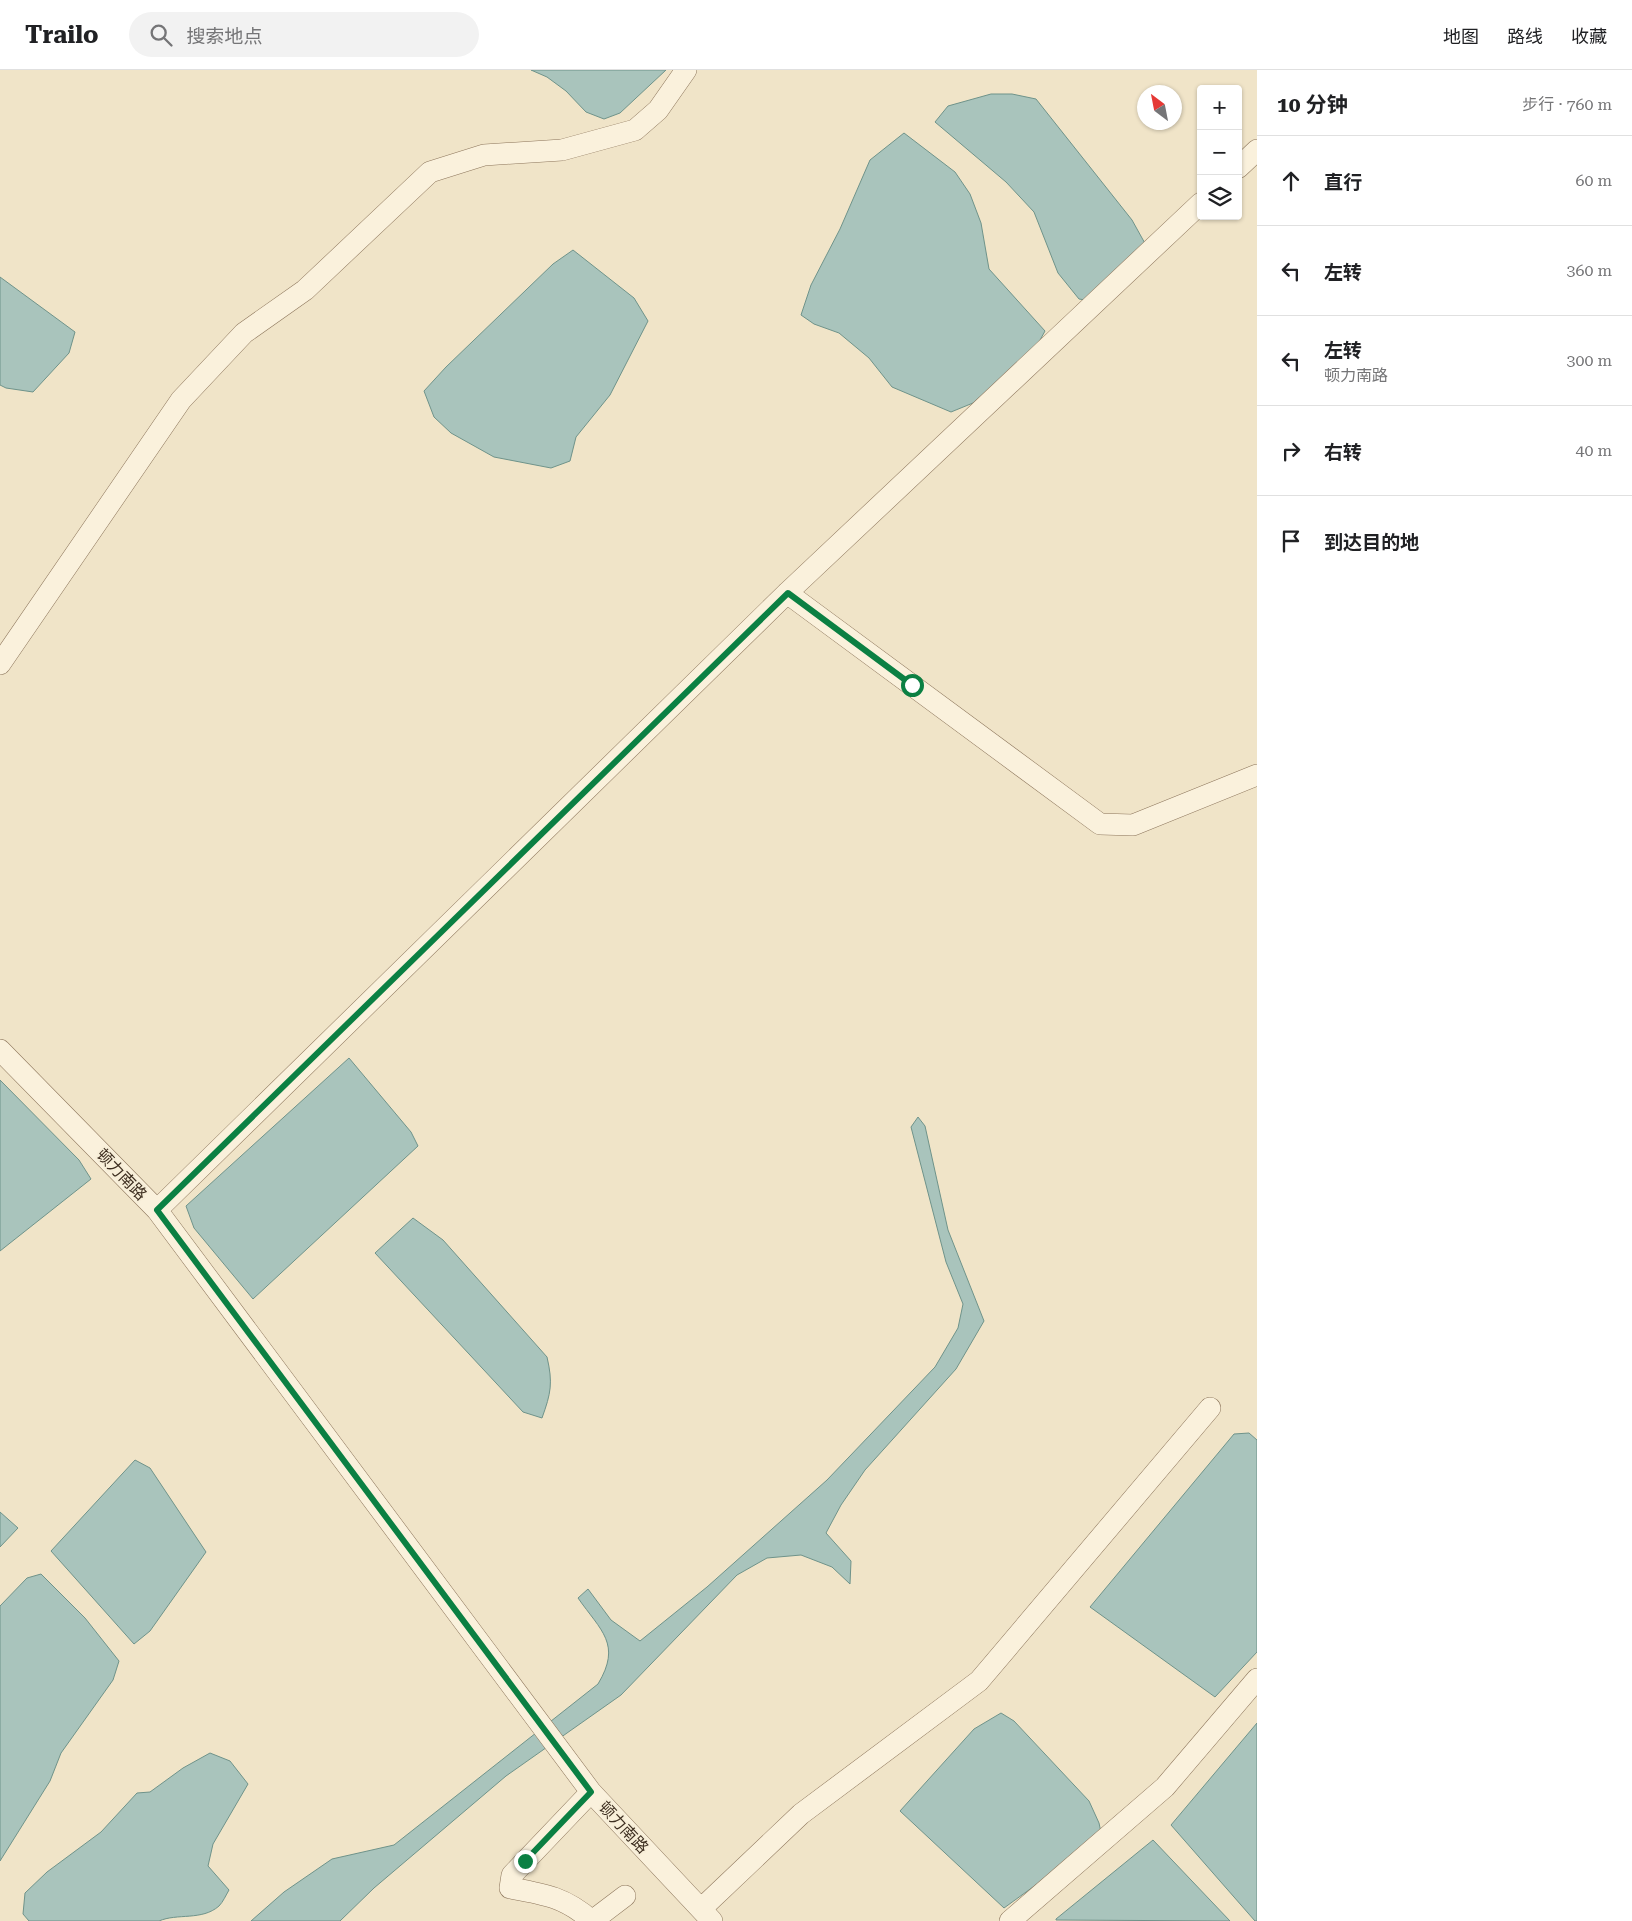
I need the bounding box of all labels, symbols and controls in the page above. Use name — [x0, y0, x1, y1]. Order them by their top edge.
search box — [129, 12, 479, 57]
text: Trailo — [25, 21, 99, 49]
icon: search — [147, 21, 175, 49]
text: 搜索地点 — [187, 25, 263, 48]
text: 地图 — [1443, 26, 1479, 47]
text: 路线 — [1507, 26, 1543, 47]
text: 收藏 — [1571, 26, 1607, 47]
north arrow — [1137, 85, 1182, 130]
map controls — [1197, 85, 1242, 220]
button: + — [1197, 85, 1242, 130]
text: 10 分钟 — [1277, 93, 1348, 117]
text: 步行 · 760 m — [1522, 95, 1612, 114]
button: − — [1197, 130, 1242, 175]
icon: ahead — [1277, 167, 1305, 195]
text: 直行 — [1324, 171, 1362, 194]
text: 60 m — [1575, 171, 1612, 190]
button: layers — [1197, 175, 1242, 220]
icon: left — [1277, 257, 1305, 285]
text: 左转 — [1324, 261, 1362, 284]
text: 360 m — [1566, 261, 1612, 280]
text: 左转 — [1324, 339, 1362, 362]
icon: left — [1277, 347, 1305, 375]
text: 300 m — [1566, 351, 1612, 370]
text: 顿力南路 — [1324, 366, 1388, 385]
icon: right — [1277, 437, 1305, 465]
text: 右转 — [1324, 441, 1362, 464]
text: 40 m — [1575, 441, 1612, 460]
icon: arrive — [1277, 527, 1305, 555]
text: 到达目的地 — [1324, 531, 1419, 554]
route start — [901, 674, 924, 697]
street label: 顿力南路 — [93, 1145, 151, 1204]
street label: 顿力南路 — [595, 1797, 652, 1857]
route end — [514, 1850, 537, 1873]

